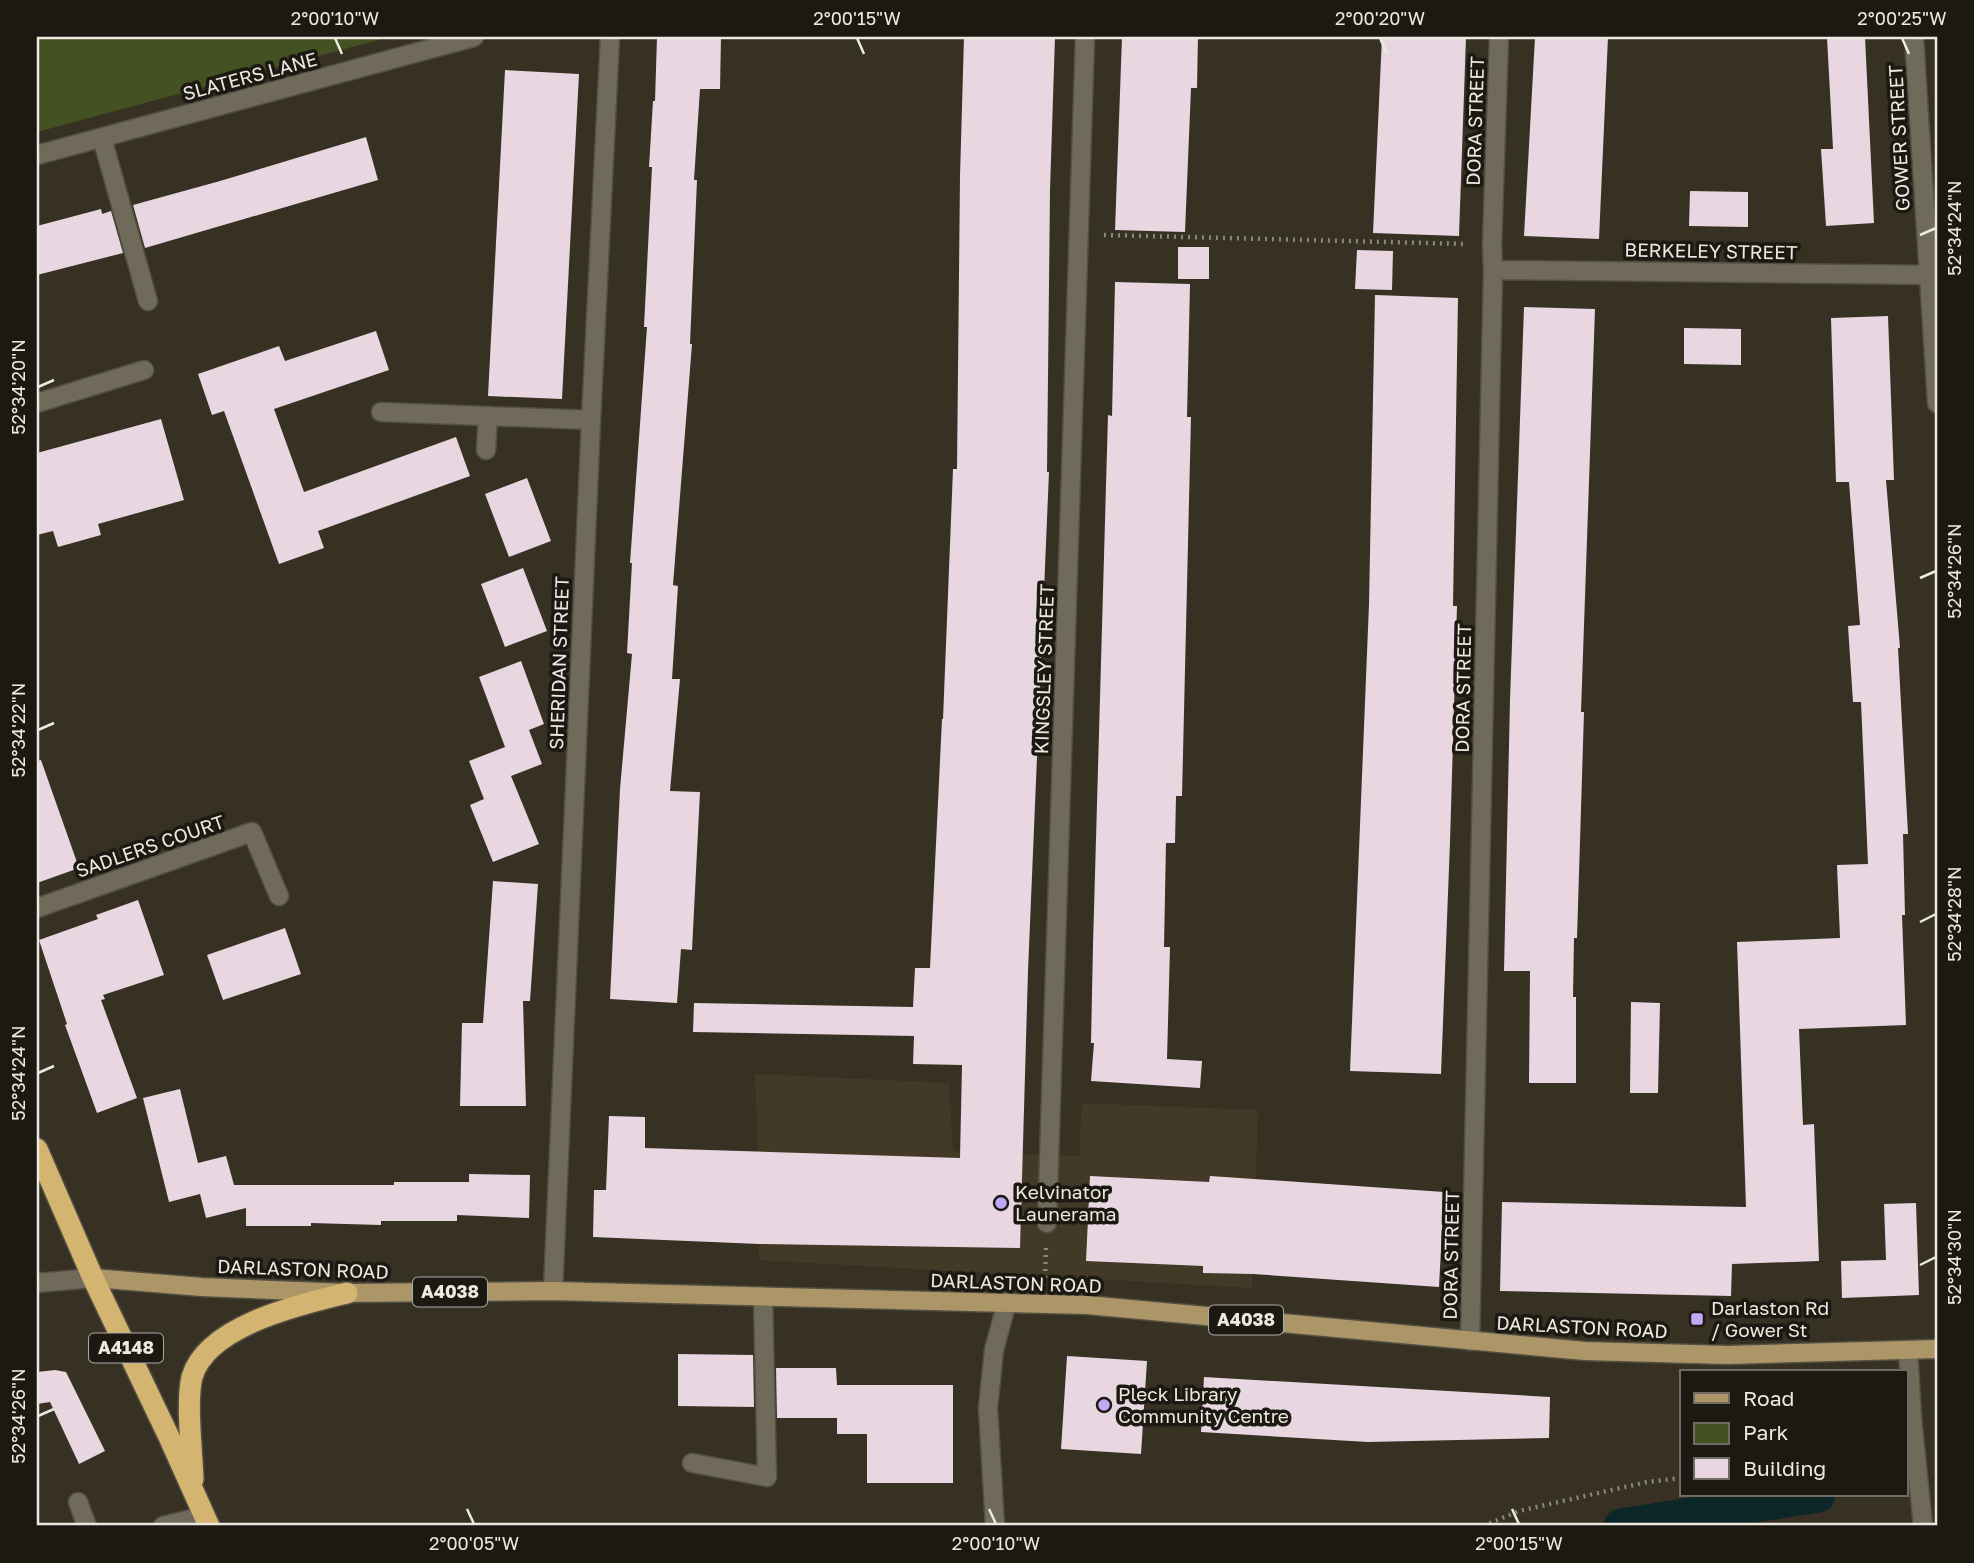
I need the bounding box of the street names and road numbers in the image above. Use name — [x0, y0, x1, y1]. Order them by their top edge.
street label: SLATERS LANE — [180, 47, 320, 105]
street label: DORA STREET — [1461, 56, 1488, 186]
street label: GOWER STREET — [1883, 64, 1914, 212]
street label: BERKELEY STREET — [1624, 237, 1798, 264]
street label: SHERIDAN STREET — [544, 576, 573, 750]
street label: KINGSLEY STREET — [1029, 583, 1058, 755]
street label: DORA STREET — [1450, 623, 1475, 753]
street label: SADLERS COURT — [73, 809, 227, 882]
street label: DORA STREET — [1438, 1190, 1463, 1320]
street label: DARLASTON ROAD — [217, 1254, 389, 1283]
street label: DARLASTON ROAD — [930, 1268, 1102, 1297]
road number: A4038 — [413, 1278, 487, 1307]
road number: A4038 — [1209, 1306, 1283, 1335]
street label: DARLASTON ROAD — [1496, 1311, 1668, 1342]
road number: A4148 — [89, 1334, 163, 1363]

